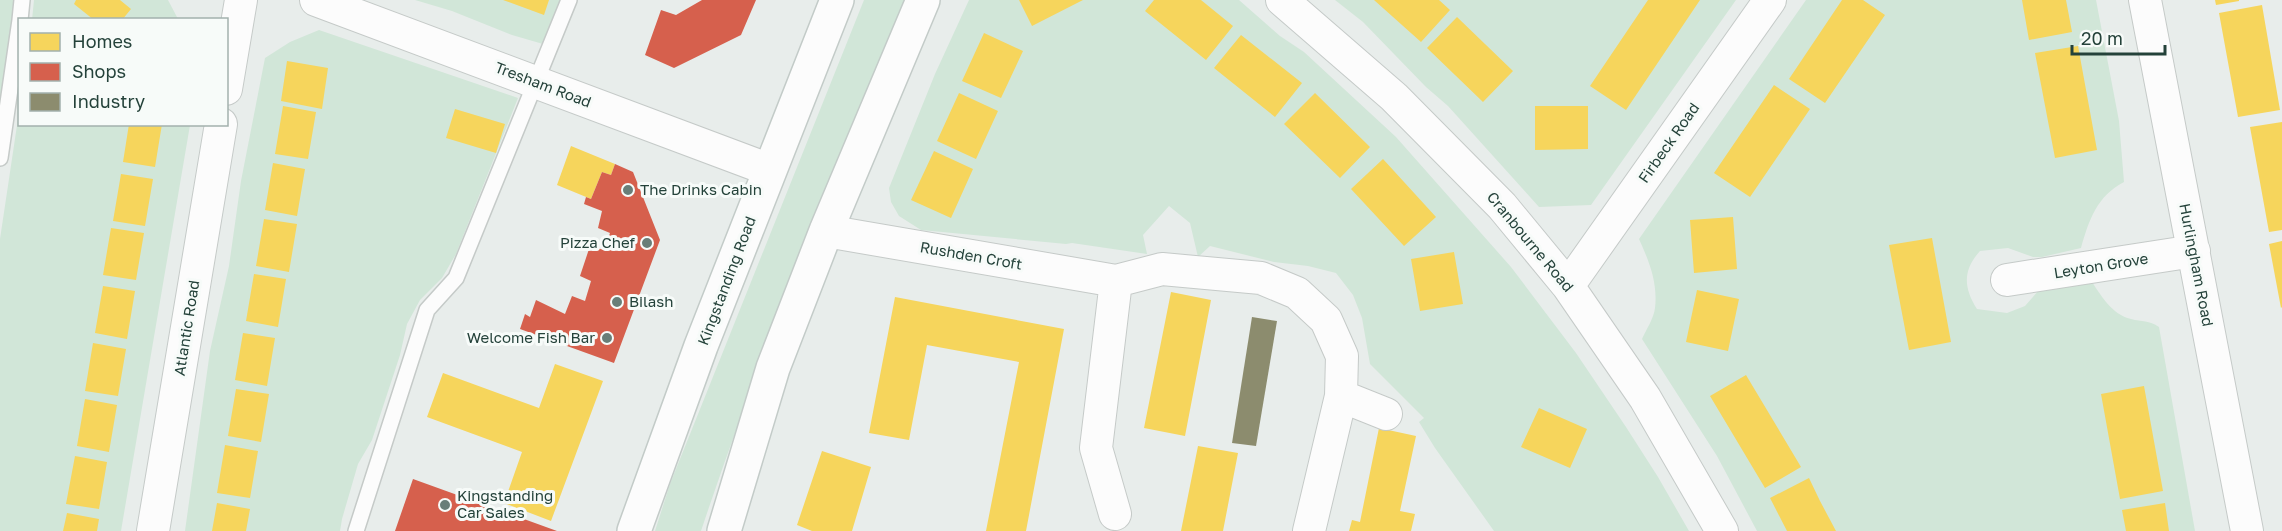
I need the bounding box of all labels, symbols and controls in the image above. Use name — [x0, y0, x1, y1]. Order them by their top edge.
legend — [18, 18, 228, 126]
scale bar — [2072, 18, 2165, 56]
text: 20 m — [2081, 27, 2123, 49]
text: Homes — [72, 30, 132, 52]
street label: Tresham Road — [493, 57, 594, 111]
text: Shops — [72, 60, 126, 82]
text: Industry — [72, 90, 145, 112]
street label: Firbeck Road — [1634, 99, 1702, 186]
place label: The Drinks Cabin — [640, 180, 762, 198]
marker: The Drinks Cabin — [621, 183, 635, 197]
street label: Cranbourne Road — [1484, 188, 1578, 295]
street label: Hurlingham Road — [2176, 202, 2218, 328]
street label: Kingstanding Road — [693, 214, 759, 348]
place label: Pizza Chef — [560, 233, 636, 251]
marker: Pizza Chef — [640, 236, 654, 250]
street label: Rushden Croft — [919, 237, 1024, 273]
street label: Leyton Grove — [2052, 249, 2150, 281]
street label: Atlantic Road — [170, 279, 202, 377]
place label: Bilash — [629, 292, 674, 310]
marker: Bilash — [610, 295, 624, 309]
place label: Welcome Fish Bar — [467, 328, 595, 346]
marker: Welcome Fish Bar — [600, 331, 614, 345]
place label: Kingstanding Car Sales — [457, 486, 553, 521]
marker: Kingstanding Car Sales — [438, 498, 452, 512]

